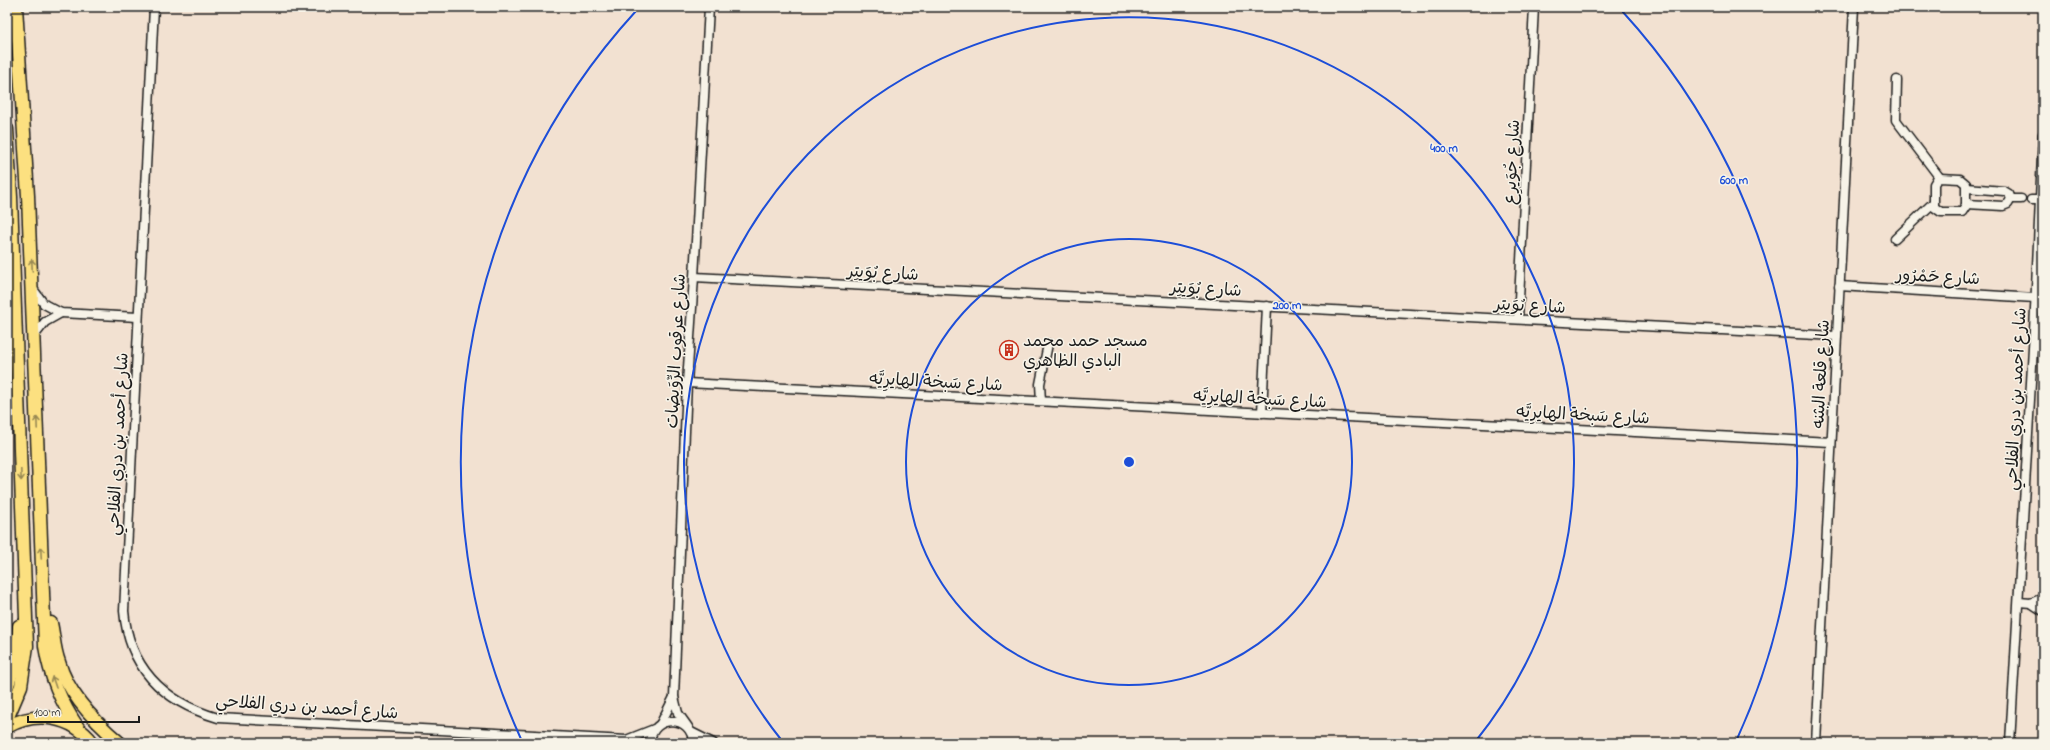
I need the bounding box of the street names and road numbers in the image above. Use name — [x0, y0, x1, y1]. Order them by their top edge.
street label: شارع جُوَيرِع — [1498, 119, 1527, 205]
street label: شارع بُوَيتِر — [845, 259, 919, 288]
street label: شارع حَمْرُور — [1893, 263, 1981, 292]
street label: شارع عرقوب الرِّوَيضات — [660, 273, 693, 429]
street label: شارع بُوَيتِر — [1168, 275, 1242, 304]
street label: شارع بُوَيتِر — [1492, 292, 1566, 321]
street label: شارع أحمد بن دري الفلاحي — [1999, 307, 2035, 491]
street label: شارع قلعة البثنه — [1806, 319, 1837, 429]
street label: شارع أحمد بن دري الفلاحي — [101, 352, 137, 536]
street label: شارع سَبخة الهايرِيَّه — [869, 367, 1003, 398]
street label: شارع سَبخة الهايرِيَّه — [1193, 384, 1327, 415]
street label: شارع سَبخة الهايرِيَّه — [1516, 400, 1650, 431]
street label: شارع أحمد بن دري الفلاحي — [215, 689, 399, 727]

